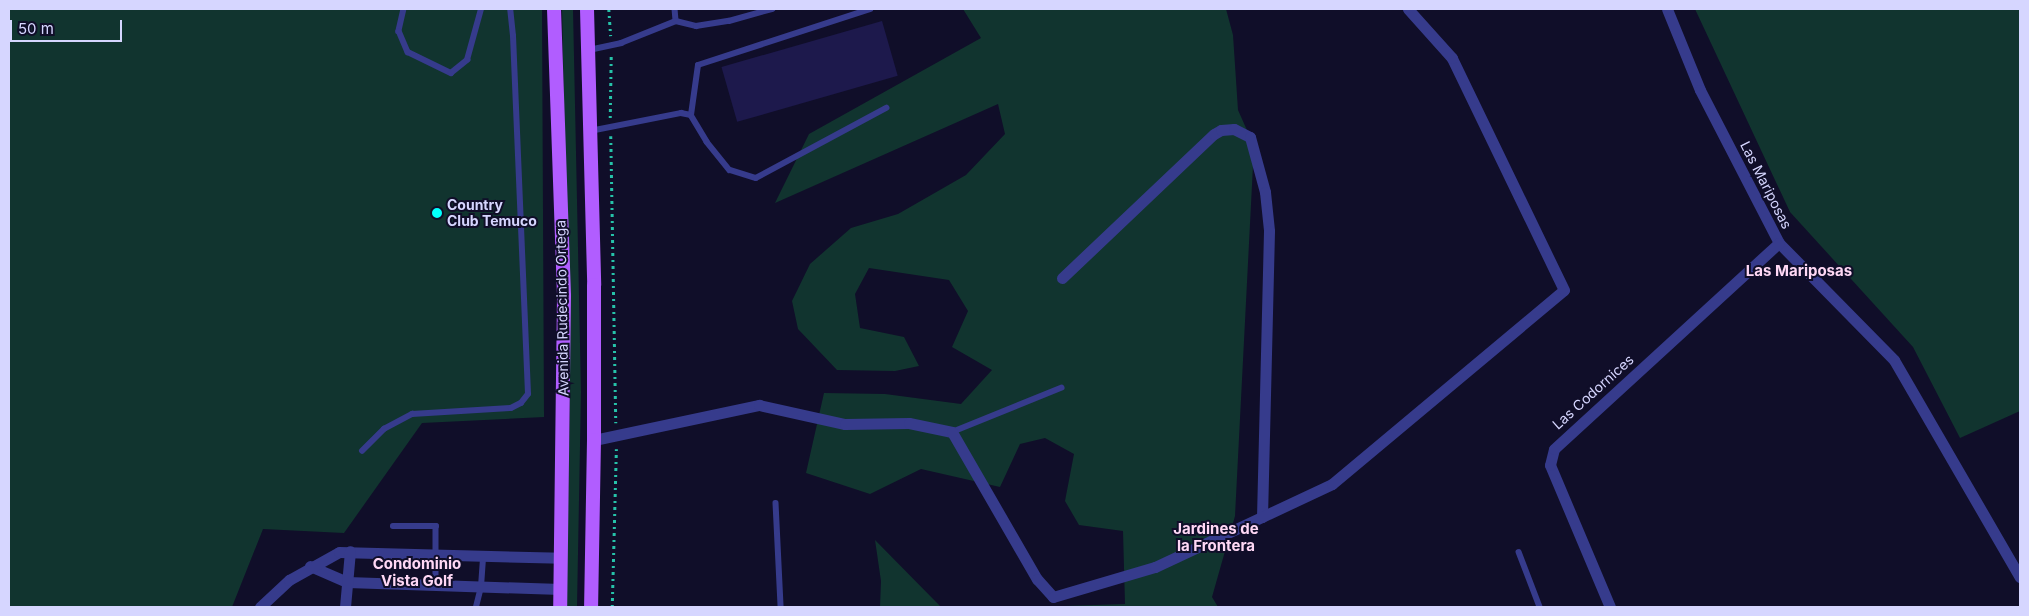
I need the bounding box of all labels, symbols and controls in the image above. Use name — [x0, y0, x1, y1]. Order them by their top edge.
scale bar — [12, 10, 125, 42]
text: 50 m — [18, 19, 54, 38]
street label: Las Mariposas — [1737, 138, 1795, 232]
place label: Country Club Temuco — [447, 197, 537, 230]
marker: Country Club Temuco — [431, 207, 443, 219]
street label: Avenida Rudecindo Ortega — [552, 220, 572, 396]
district label: Las Mariposas — [1746, 262, 1852, 280]
street label: Las Codornices — [1549, 351, 1637, 433]
district label: Jardines de la Frontera — [1173, 519, 1259, 554]
district label: Condominio Vista Golf — [373, 554, 461, 589]

